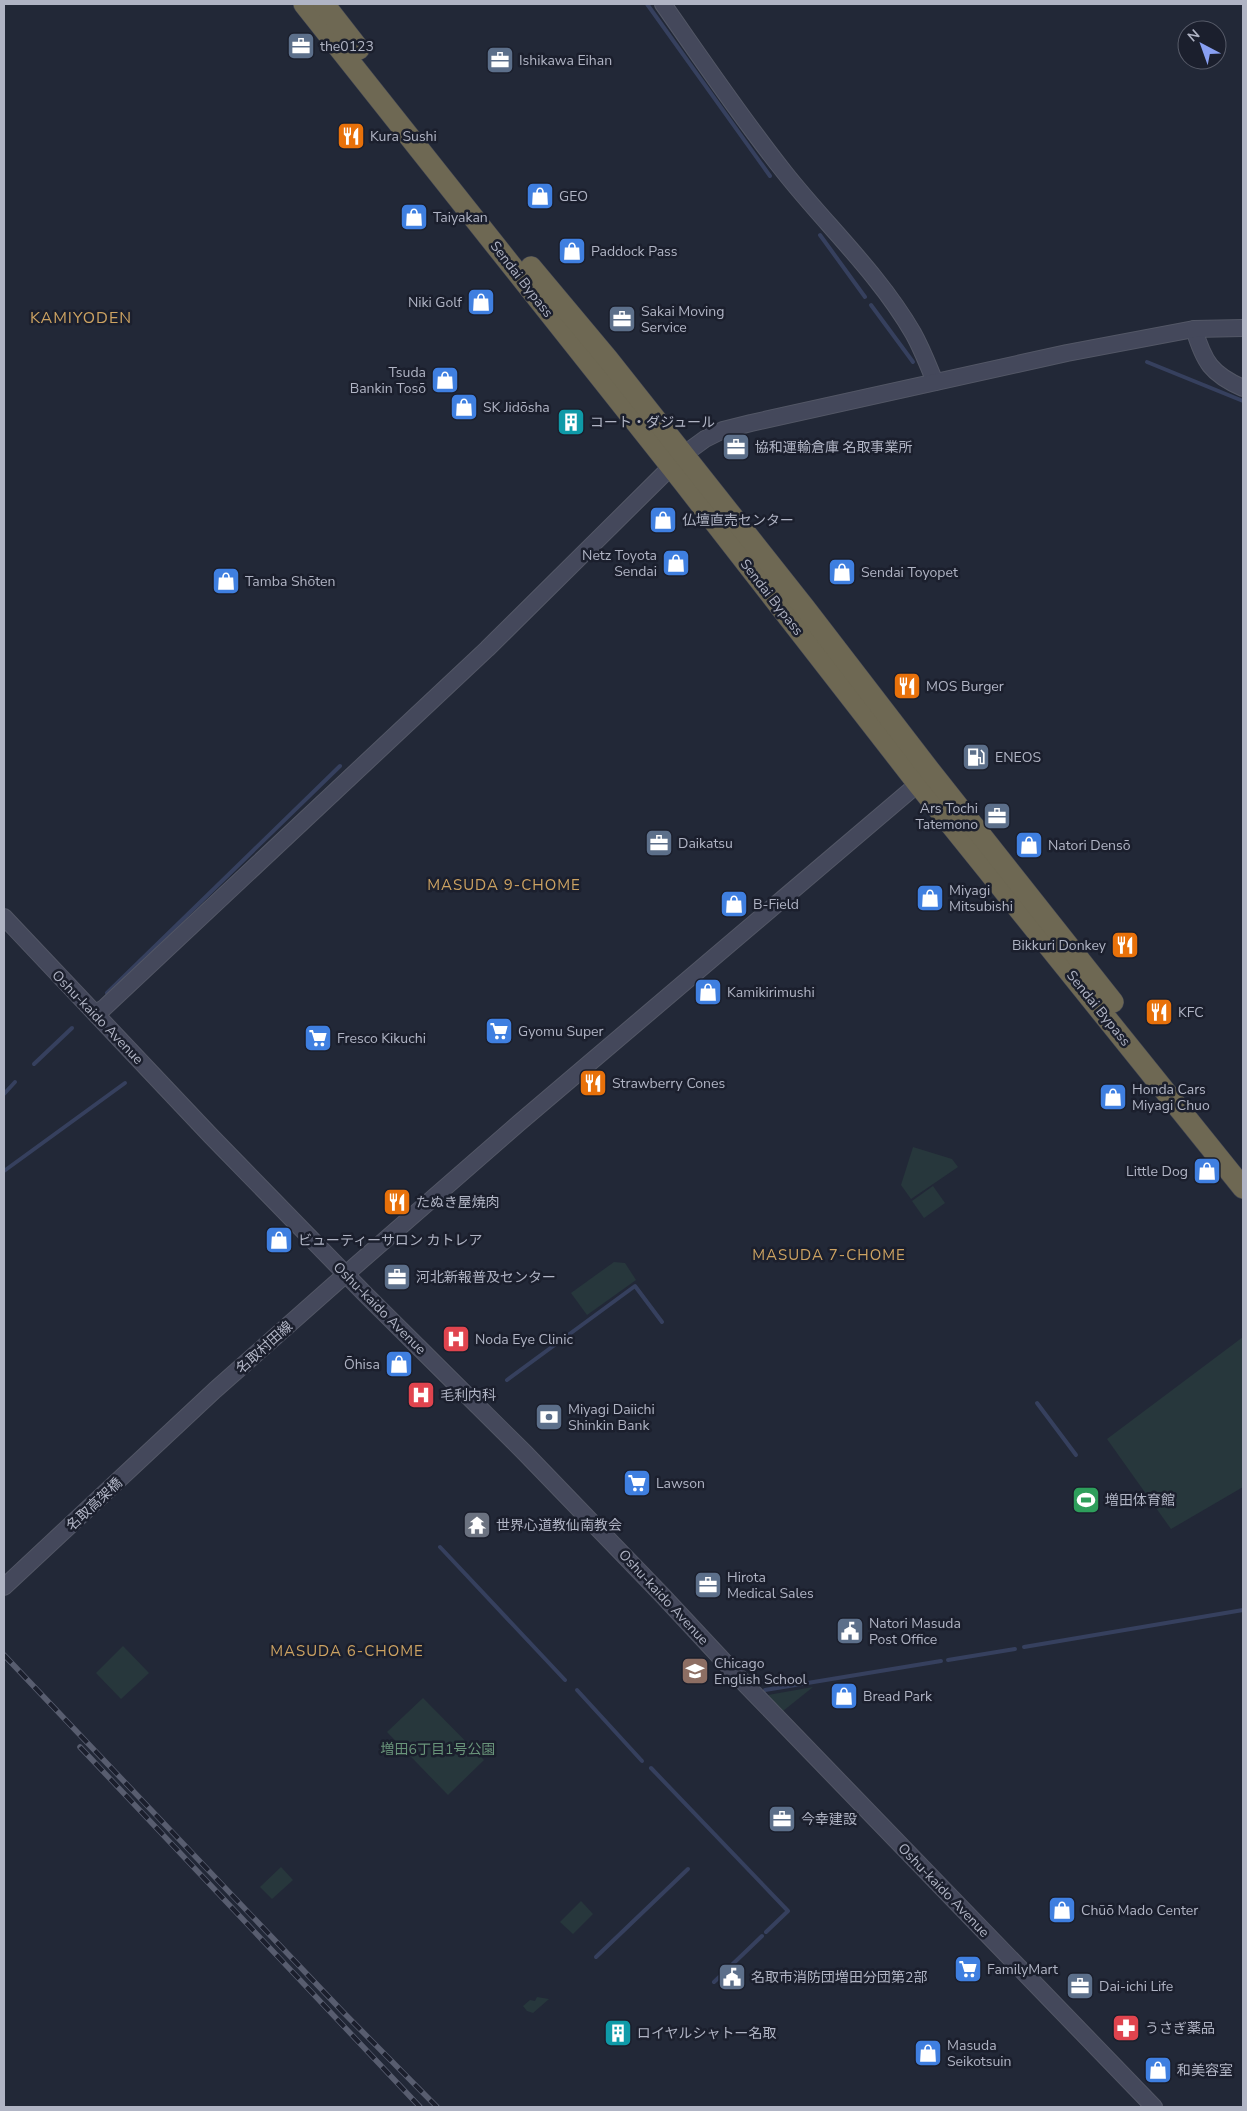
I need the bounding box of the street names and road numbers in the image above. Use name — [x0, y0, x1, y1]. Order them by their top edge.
street label: Sendai Bypass — [486, 237, 558, 322]
street label: Sendai Bypass — [736, 555, 808, 640]
street label: Oshu-kaido Avenue — [48, 966, 148, 1069]
street label: Sendai Bypass — [1062, 967, 1135, 1050]
street label: Oshu-kaido Avenue — [329, 1258, 430, 1359]
street label: 名取村田線 — [232, 1317, 297, 1378]
street label: 名取高架橋 — [62, 1474, 126, 1535]
street label: Oshu-kaido Avenue — [614, 1546, 713, 1649]
street label: Oshu-kaido Avenue — [894, 1839, 994, 1942]

